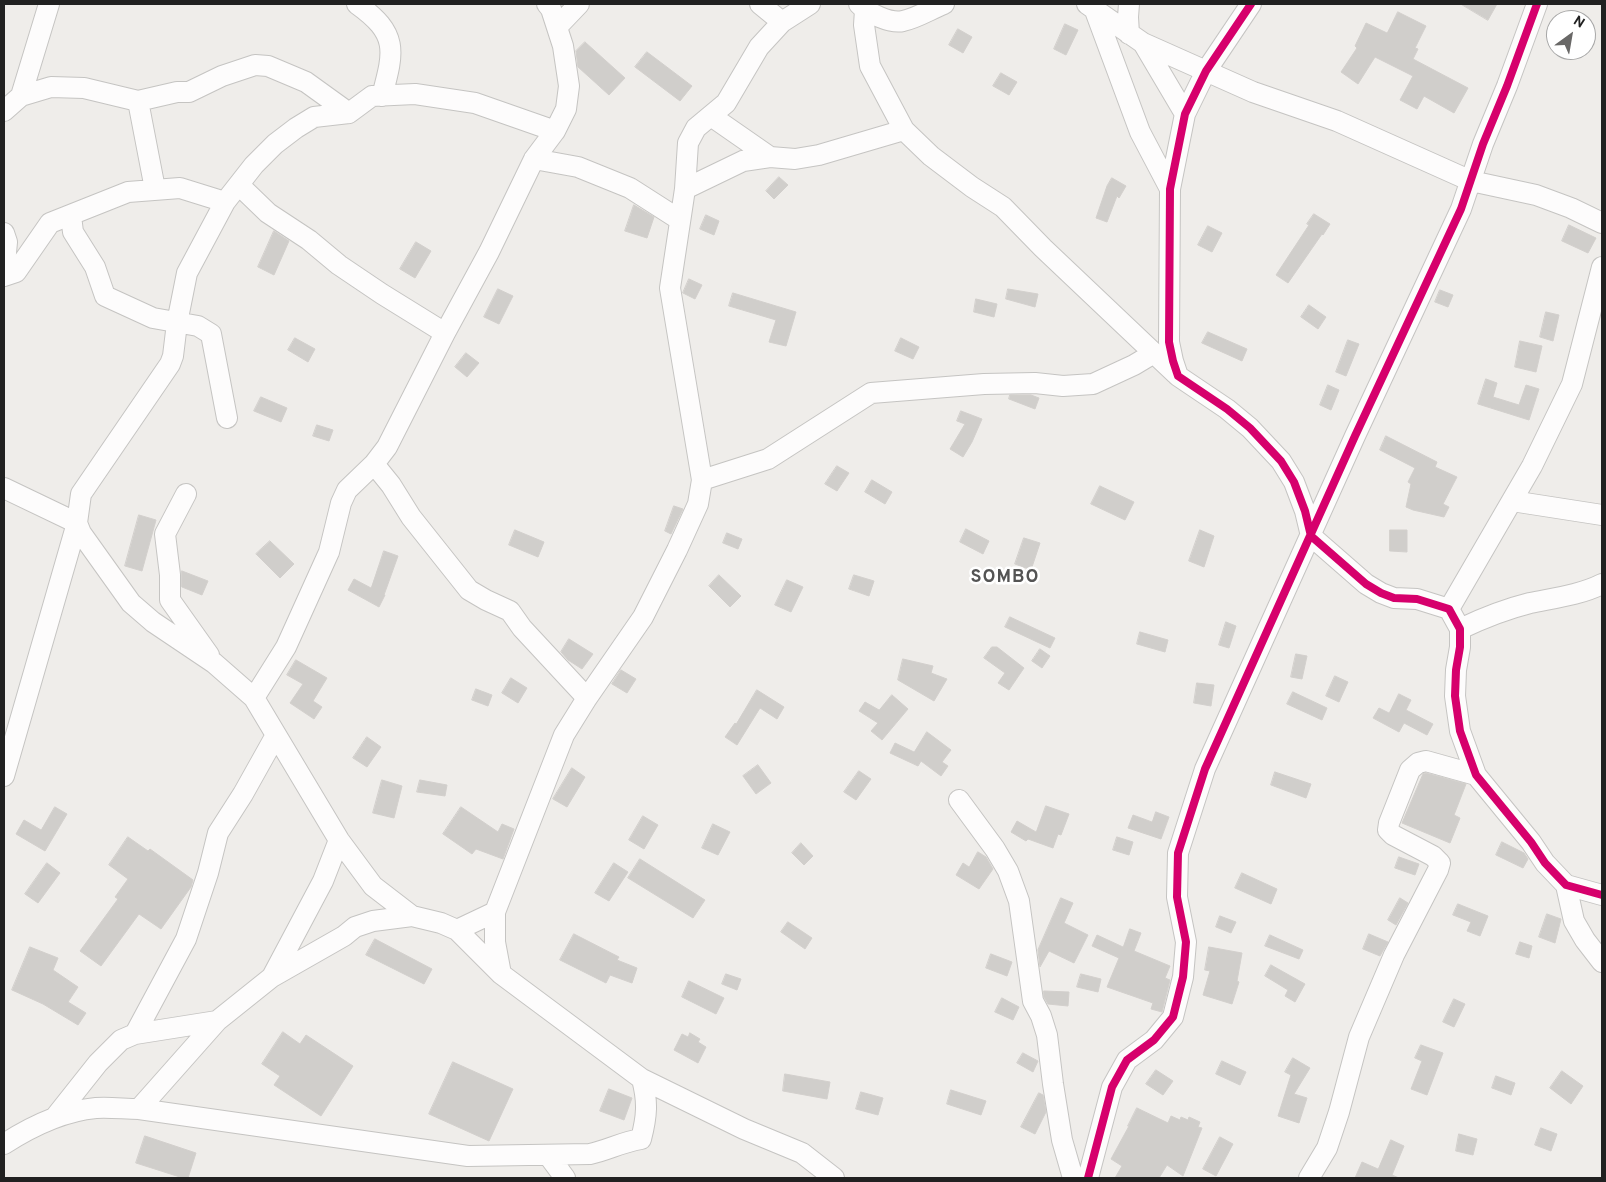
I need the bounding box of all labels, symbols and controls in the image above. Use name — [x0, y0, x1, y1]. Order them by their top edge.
north arrow — [1546, 10, 1596, 60]
text: N — [1570, 13, 1587, 33]
district label: SOMBO — [970, 567, 1040, 589]

